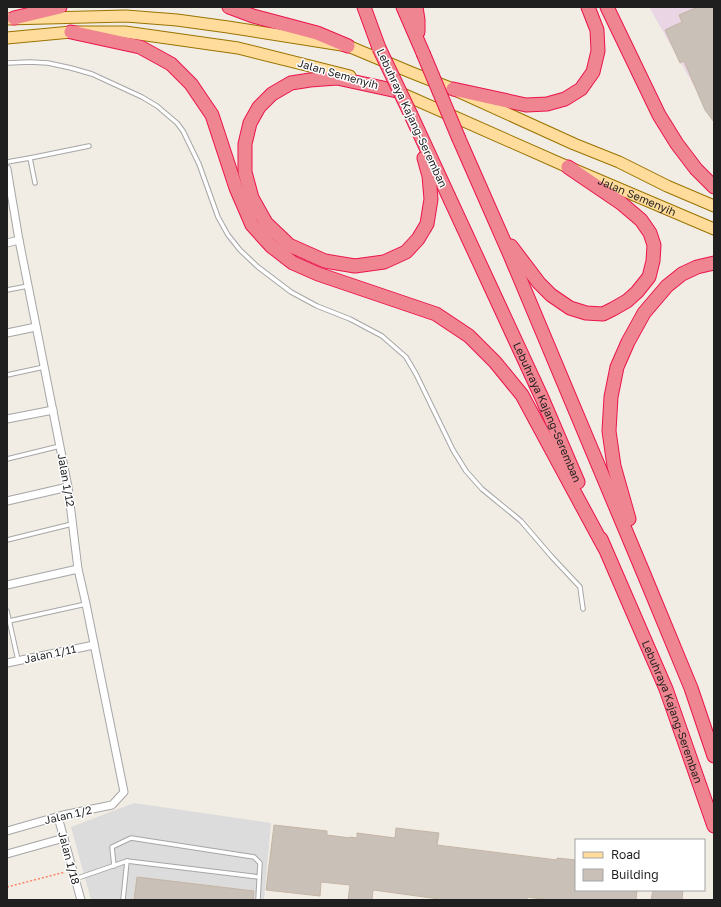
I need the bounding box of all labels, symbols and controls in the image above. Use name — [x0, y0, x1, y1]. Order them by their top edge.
street label: Lebuhraya Kajang-Seremban — [374, 46, 450, 189]
street label: Jalan Semenyih — [296, 56, 380, 91]
street label: Jalan Semenyih — [596, 174, 678, 218]
street label: Lebuhraya Kajang-Seremban — [511, 340, 584, 484]
street label: Jalan 1/12 — [55, 452, 78, 508]
street label: Lebuhraya Kajang-Seremban — [640, 638, 705, 785]
street label: Jalan 1/11 — [23, 642, 77, 665]
street label: Jalan 1/2 — [43, 803, 93, 826]
street label: Jalan 1/18 — [56, 830, 83, 886]
legend — [575, 839, 705, 891]
text: Road — [611, 847, 640, 862]
text: Building — [611, 867, 659, 882]

